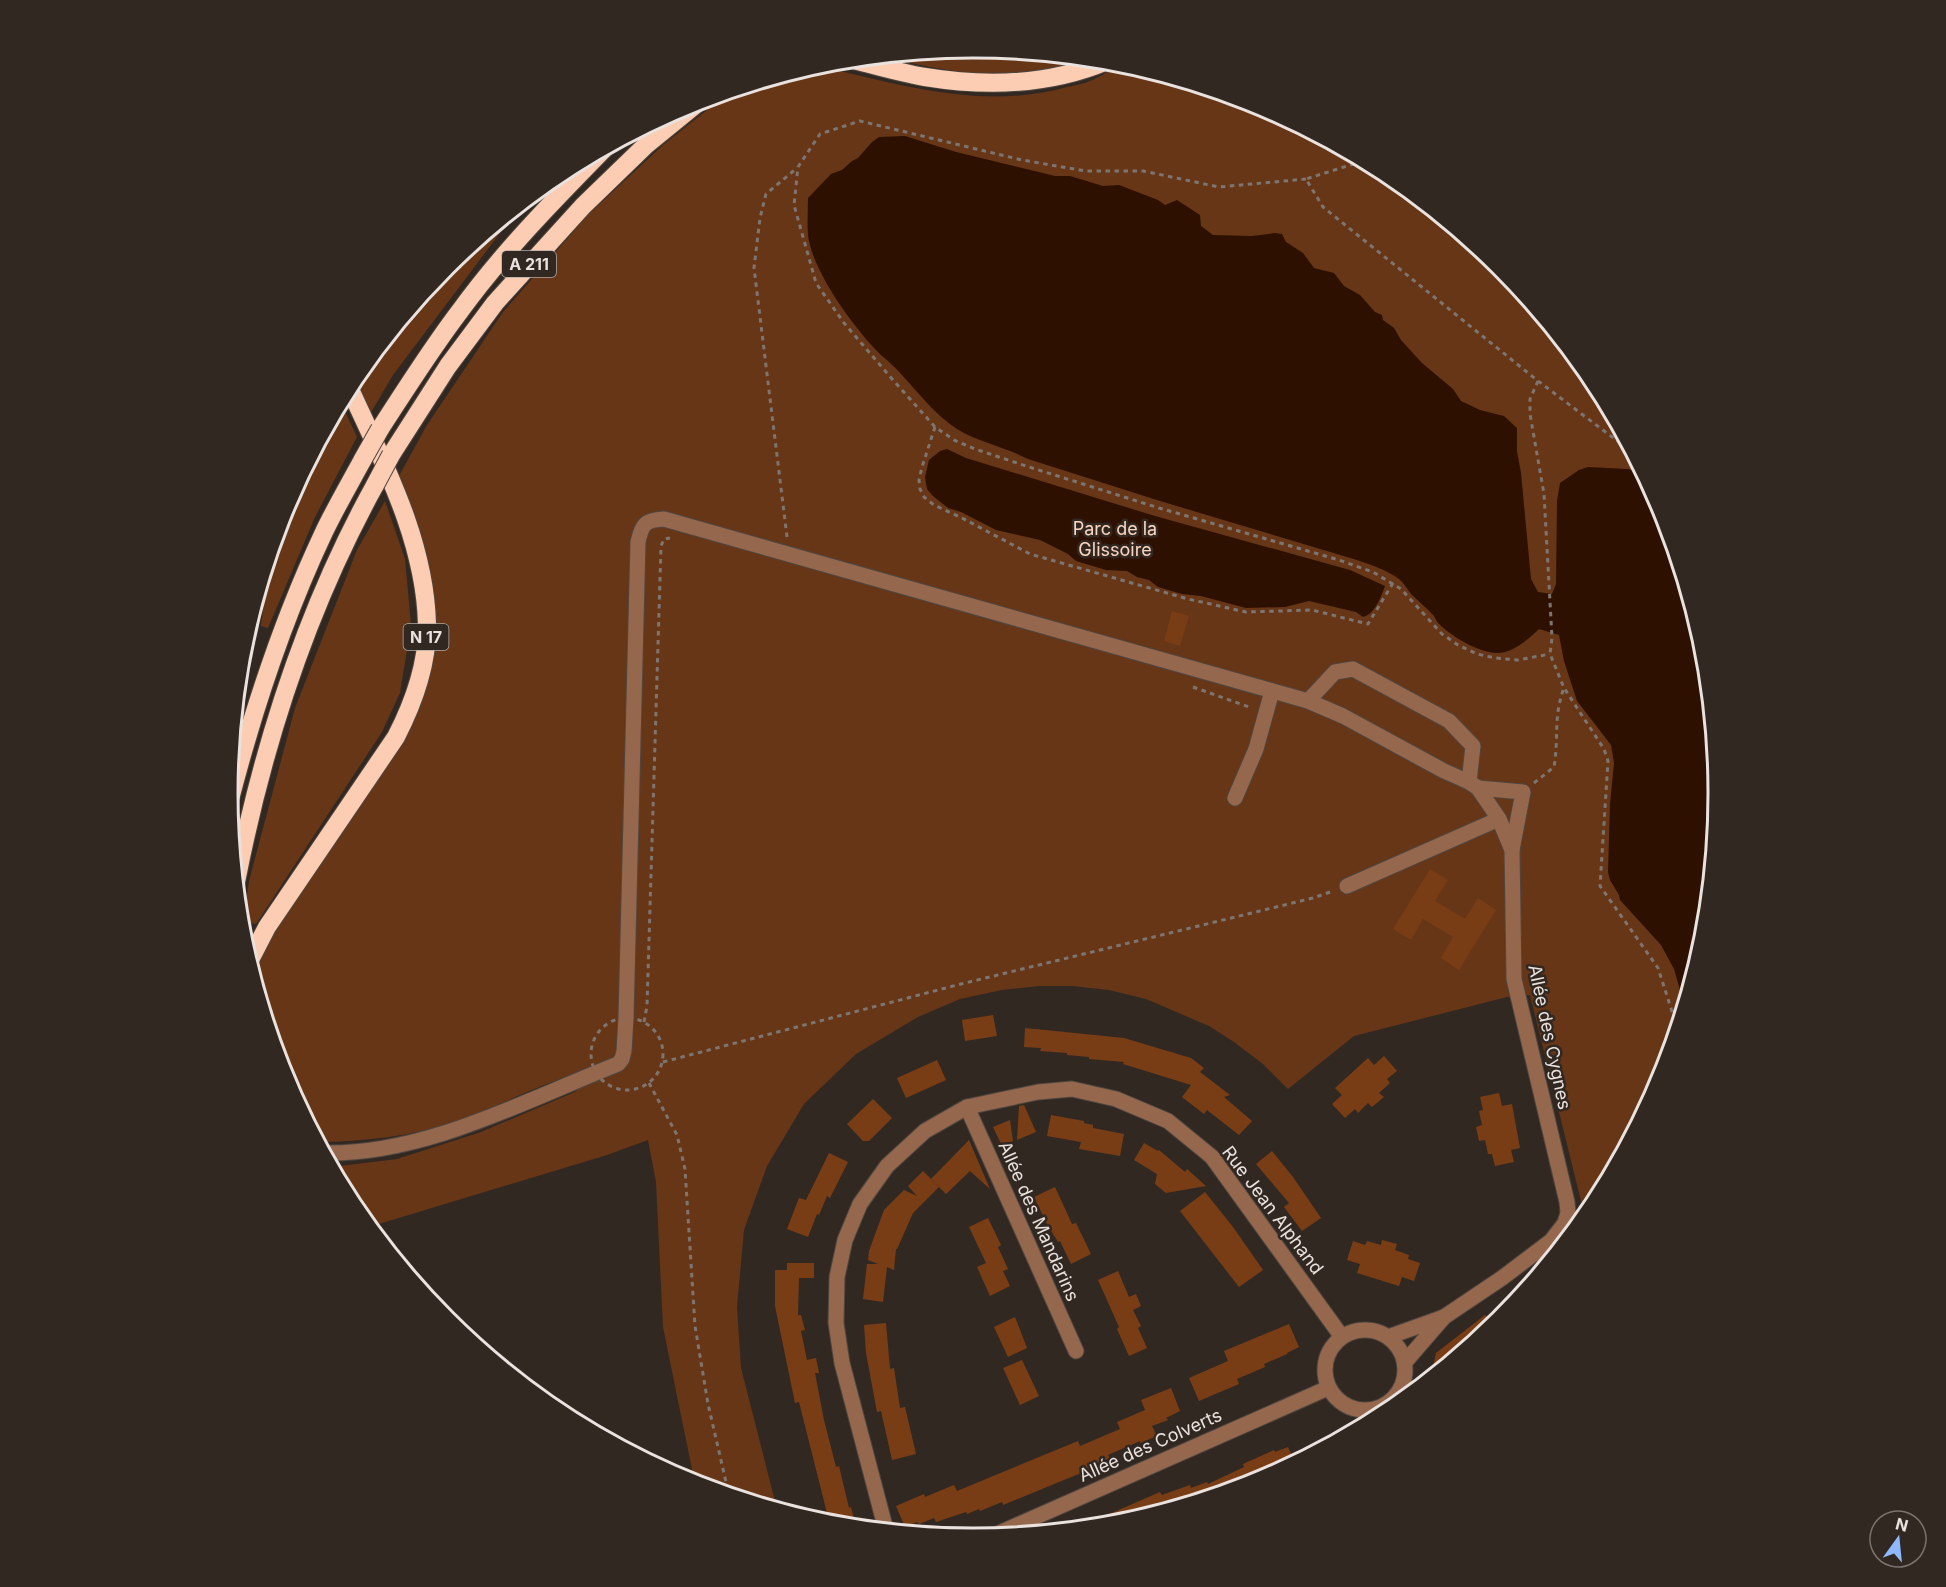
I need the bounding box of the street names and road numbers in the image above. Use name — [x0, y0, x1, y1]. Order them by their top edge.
road number: A 211 — [502, 251, 556, 277]
road number: N 17 — [404, 624, 448, 650]
street label: Allée des Cygnes — [1524, 963, 1576, 1111]
street label: Allée des Mandarins — [994, 1138, 1084, 1304]
street label: Rue Jean Alphand — [1218, 1142, 1328, 1278]
street label: Allée des Colverts — [1075, 1404, 1225, 1486]

